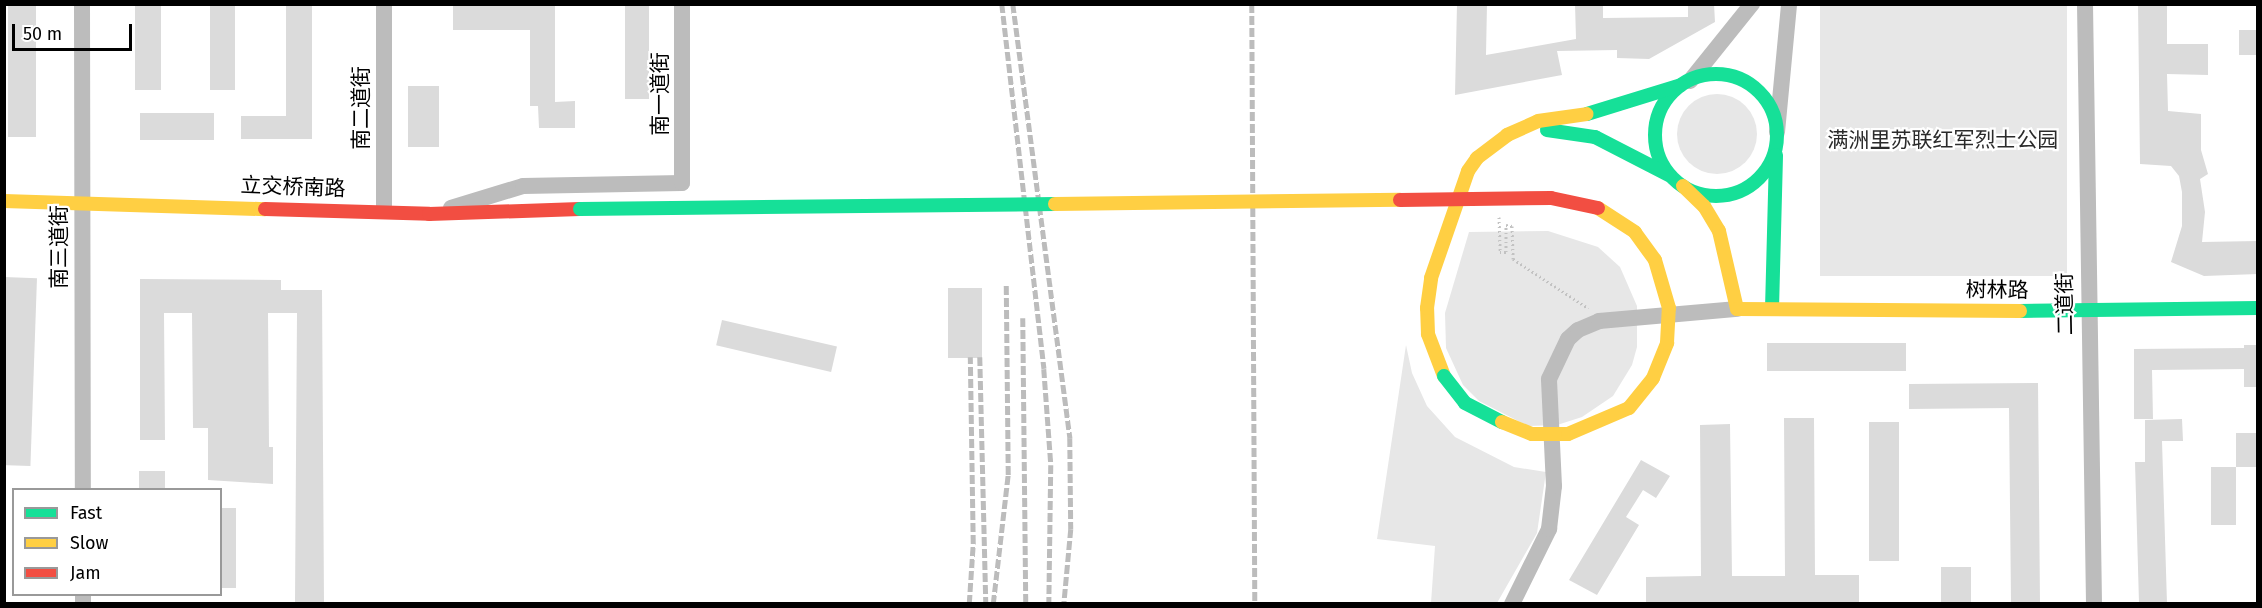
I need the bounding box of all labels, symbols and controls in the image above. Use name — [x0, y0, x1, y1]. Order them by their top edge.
scale bar — [15, 12, 135, 50]
text: 50 m — [23, 23, 62, 45]
street label: 南一道街 — [647, 52, 673, 136]
street label: 南二道街 — [348, 66, 374, 150]
park label: 满洲里苏联红军烈士公园 — [1828, 127, 2058, 153]
street label: 立交桥南路 — [240, 173, 346, 201]
street label: 南三道街 — [46, 205, 72, 289]
street label: 二道街 — [2052, 272, 2078, 336]
street label: 树林路 — [1965, 277, 2029, 303]
legend — [12, 488, 222, 596]
text: Fast — [70, 502, 102, 524]
text: Slow — [70, 532, 108, 554]
text: Jam — [70, 562, 101, 584]

